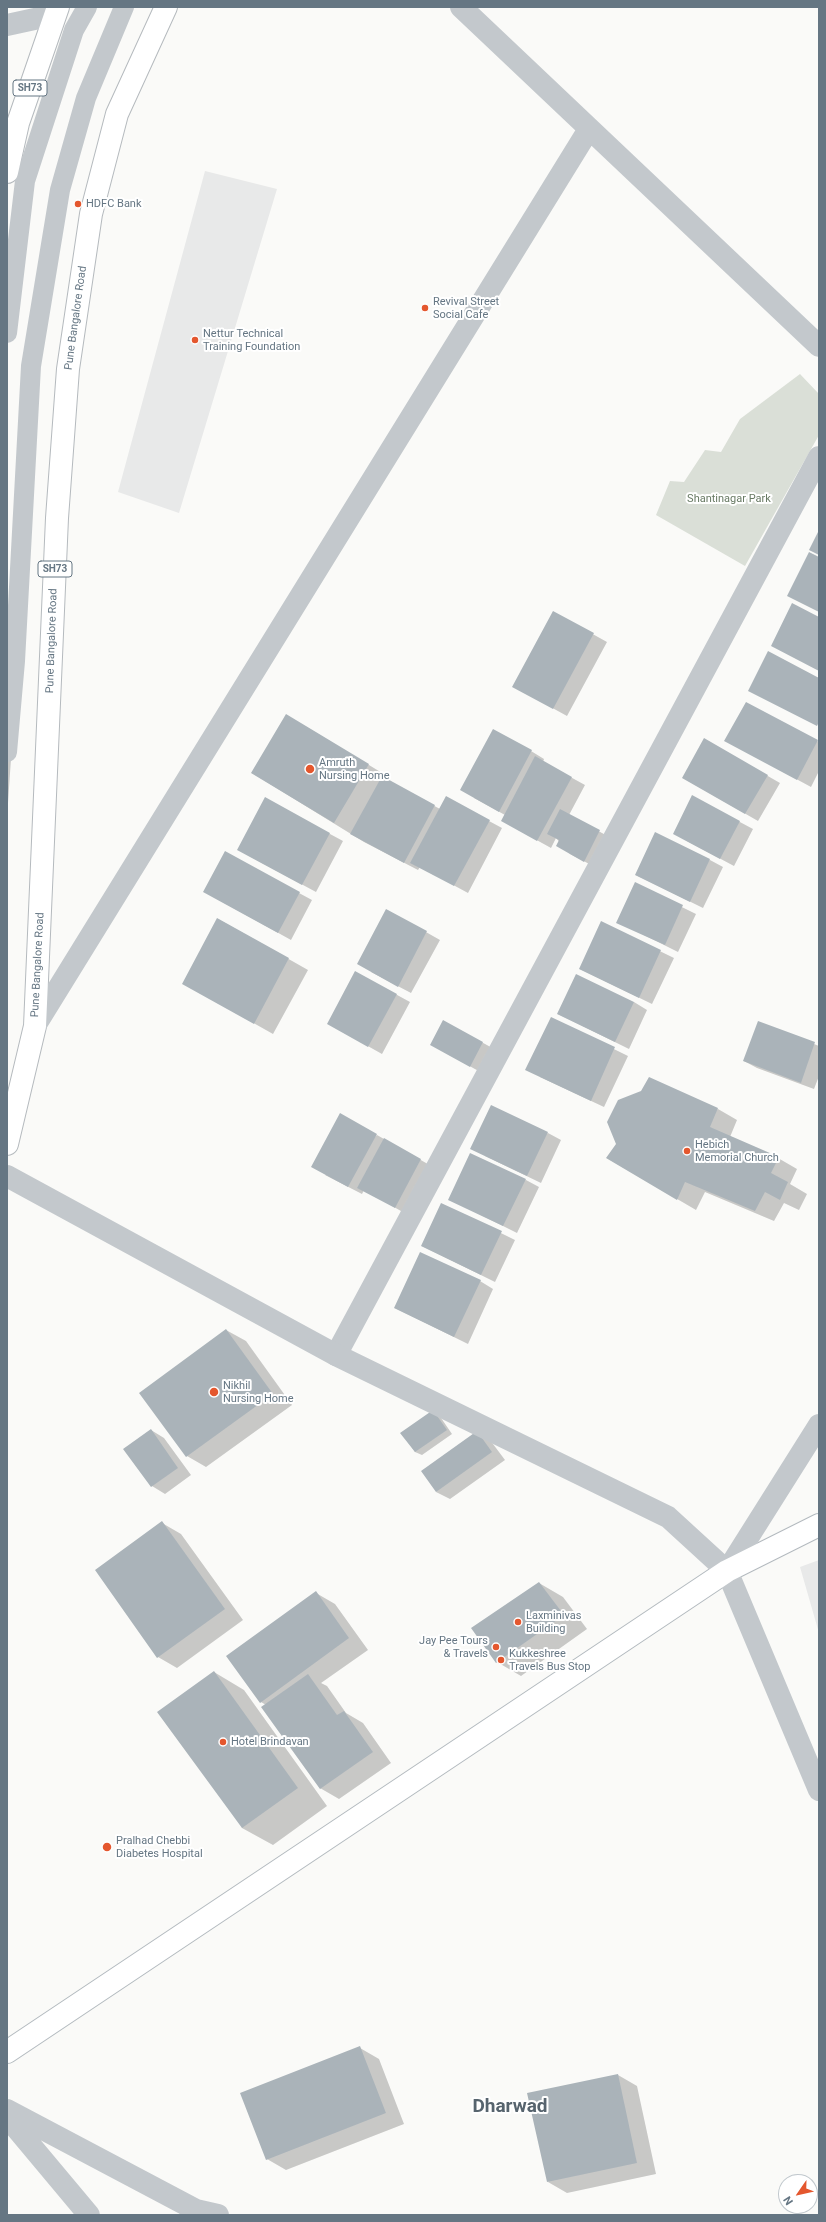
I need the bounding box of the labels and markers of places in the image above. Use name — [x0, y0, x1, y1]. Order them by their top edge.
place label: HDFC Bank — [86, 197, 142, 211]
marker: HDFC Bank — [73, 199, 83, 209]
place label: Revival Street Social Cafe — [433, 295, 499, 321]
marker: Revival Street Social Cafe — [420, 303, 430, 313]
place label: Nettur Technical Training Foundation — [203, 327, 300, 353]
marker: Nettur Technical Training Foundation — [190, 335, 200, 345]
place label: Amruth Nursing Home — [319, 756, 390, 782]
marker: Amruth Nursing Home — [304, 763, 316, 775]
place label: Hebich Memorial Church — [695, 1138, 779, 1164]
marker: Hebich Memorial Church — [682, 1146, 692, 1156]
place label: Nikhil Nursing Home — [223, 1379, 294, 1405]
marker: Nikhil Nursing Home — [208, 1386, 220, 1398]
place label: Laxminivas Building — [526, 1609, 581, 1635]
marker: Laxminivas Building — [513, 1617, 523, 1627]
place label: Jay Pee Tours & Travels — [419, 1634, 488, 1660]
marker: Jay Pee Tours & Travels — [491, 1642, 501, 1652]
place label: Kukkeshree Travels Bus Stop — [509, 1647, 591, 1673]
marker: Kukkeshree Travels Bus Stop — [496, 1655, 506, 1665]
place label: Hotel Brindavan — [231, 1735, 309, 1749]
marker: Hotel Brindavan — [218, 1737, 228, 1747]
place label: Pralhad Chebbi Diabetes Hospital — [116, 1834, 203, 1860]
marker: Pralhad Chebbi Diabetes Hospital — [101, 1841, 113, 1853]

